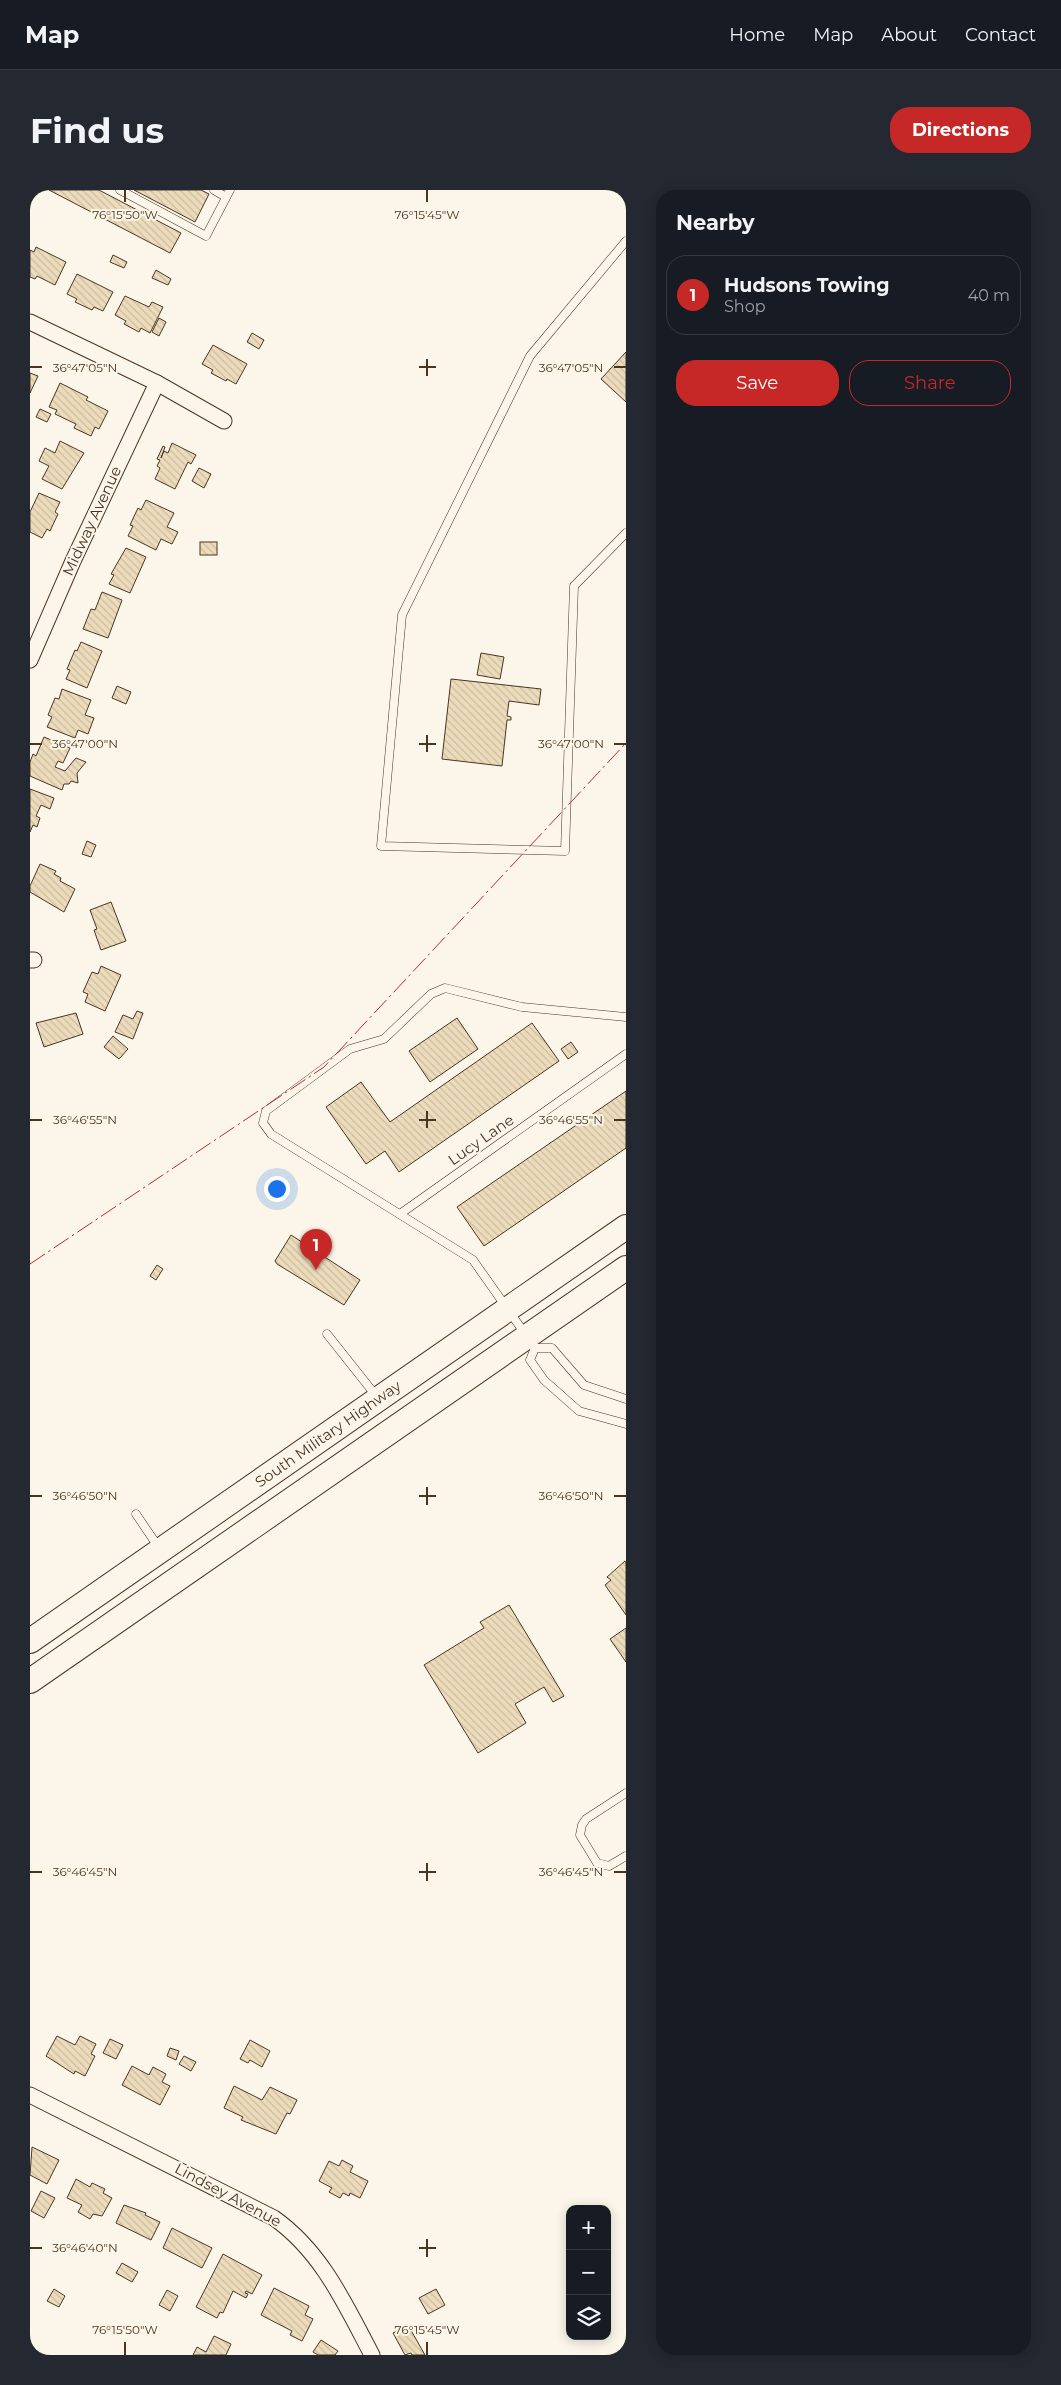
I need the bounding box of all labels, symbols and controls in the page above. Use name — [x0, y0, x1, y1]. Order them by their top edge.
text: Map — [25, 20, 79, 49]
text: Home — [729, 24, 785, 46]
text: Map — [813, 24, 853, 46]
text: About — [881, 24, 937, 46]
text: Contact — [965, 24, 1036, 46]
button: Directions — [890, 107, 1031, 153]
text: Find us — [30, 109, 164, 152]
text: 76°15'50"W — [92, 207, 158, 222]
text: 76°15'45"W — [395, 207, 460, 222]
text: Nearby — [676, 210, 755, 235]
text: Hudsons Towing — [724, 274, 890, 297]
text: 1 — [690, 286, 696, 305]
text: 40 m — [968, 286, 1010, 305]
text: Shop — [724, 297, 766, 316]
text: 36°47'05"N — [53, 360, 117, 375]
text: 36°47'05"N — [539, 360, 603, 375]
button: Save — [676, 360, 839, 406]
button: Share — [849, 360, 1011, 406]
street label: Midway Avenue — [58, 463, 125, 579]
text: 36°47'00"N — [52, 736, 118, 751]
text: 36°47'00"N — [538, 736, 604, 751]
street label: Lucy Lane — [444, 1110, 517, 1169]
text: 36°46'55"N — [53, 1112, 117, 1127]
text: 36°46'55"N — [539, 1112, 603, 1127]
your location — [264, 1176, 290, 1202]
pin: 1 — [300, 1229, 332, 1270]
street label: South Military Highway — [251, 1375, 405, 1491]
text: 36°46'50"N — [52, 1488, 118, 1503]
text: 36°46'50"N — [538, 1488, 604, 1503]
text: 36°46'45"N — [53, 1864, 117, 1879]
text: 36°46'45"N — [539, 1864, 603, 1879]
street label: Lindsey Avenue — [172, 2158, 285, 2231]
map controls — [566, 2205, 611, 2340]
button: + — [566, 2205, 611, 2250]
text: 36°46'40"N — [52, 2240, 118, 2255]
button: − — [566, 2250, 611, 2295]
button: layers — [566, 2295, 611, 2340]
text: 76°15'50"W — [92, 2322, 158, 2337]
text: 76°15'45"W — [395, 2322, 460, 2337]

